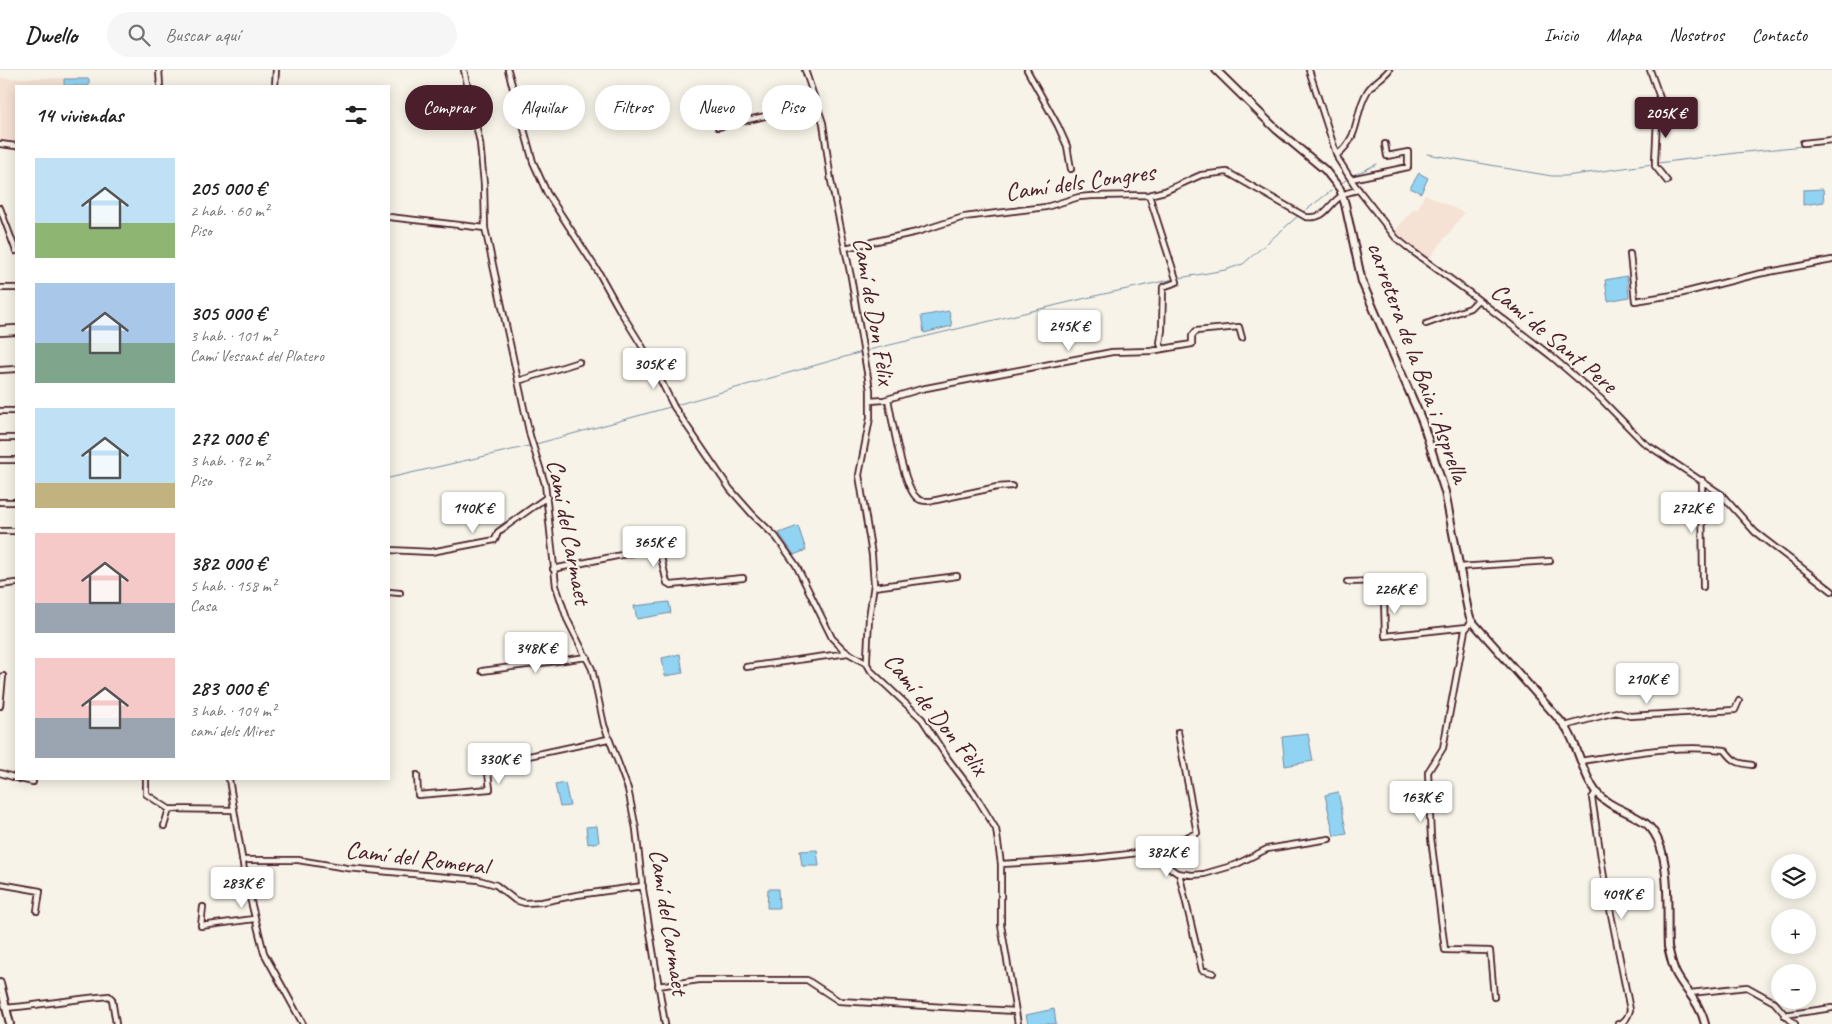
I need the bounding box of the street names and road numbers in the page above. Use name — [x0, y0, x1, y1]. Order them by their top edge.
street label: Camí dels Congres — [1003, 155, 1159, 208]
street label: Camí de Don Fèlix — [845, 235, 903, 390]
street label: carretera de la Baia i Asprella — [1359, 237, 1478, 490]
street label: Camí de Sant Pere — [1484, 276, 1625, 402]
street label: Camí del Carmaet — [539, 457, 599, 610]
street label: Camí de Don Fèlix — [877, 646, 997, 784]
street label: Camí del Romeral — [344, 833, 495, 883]
street label: Camí del Carmaet — [642, 847, 697, 1000]

